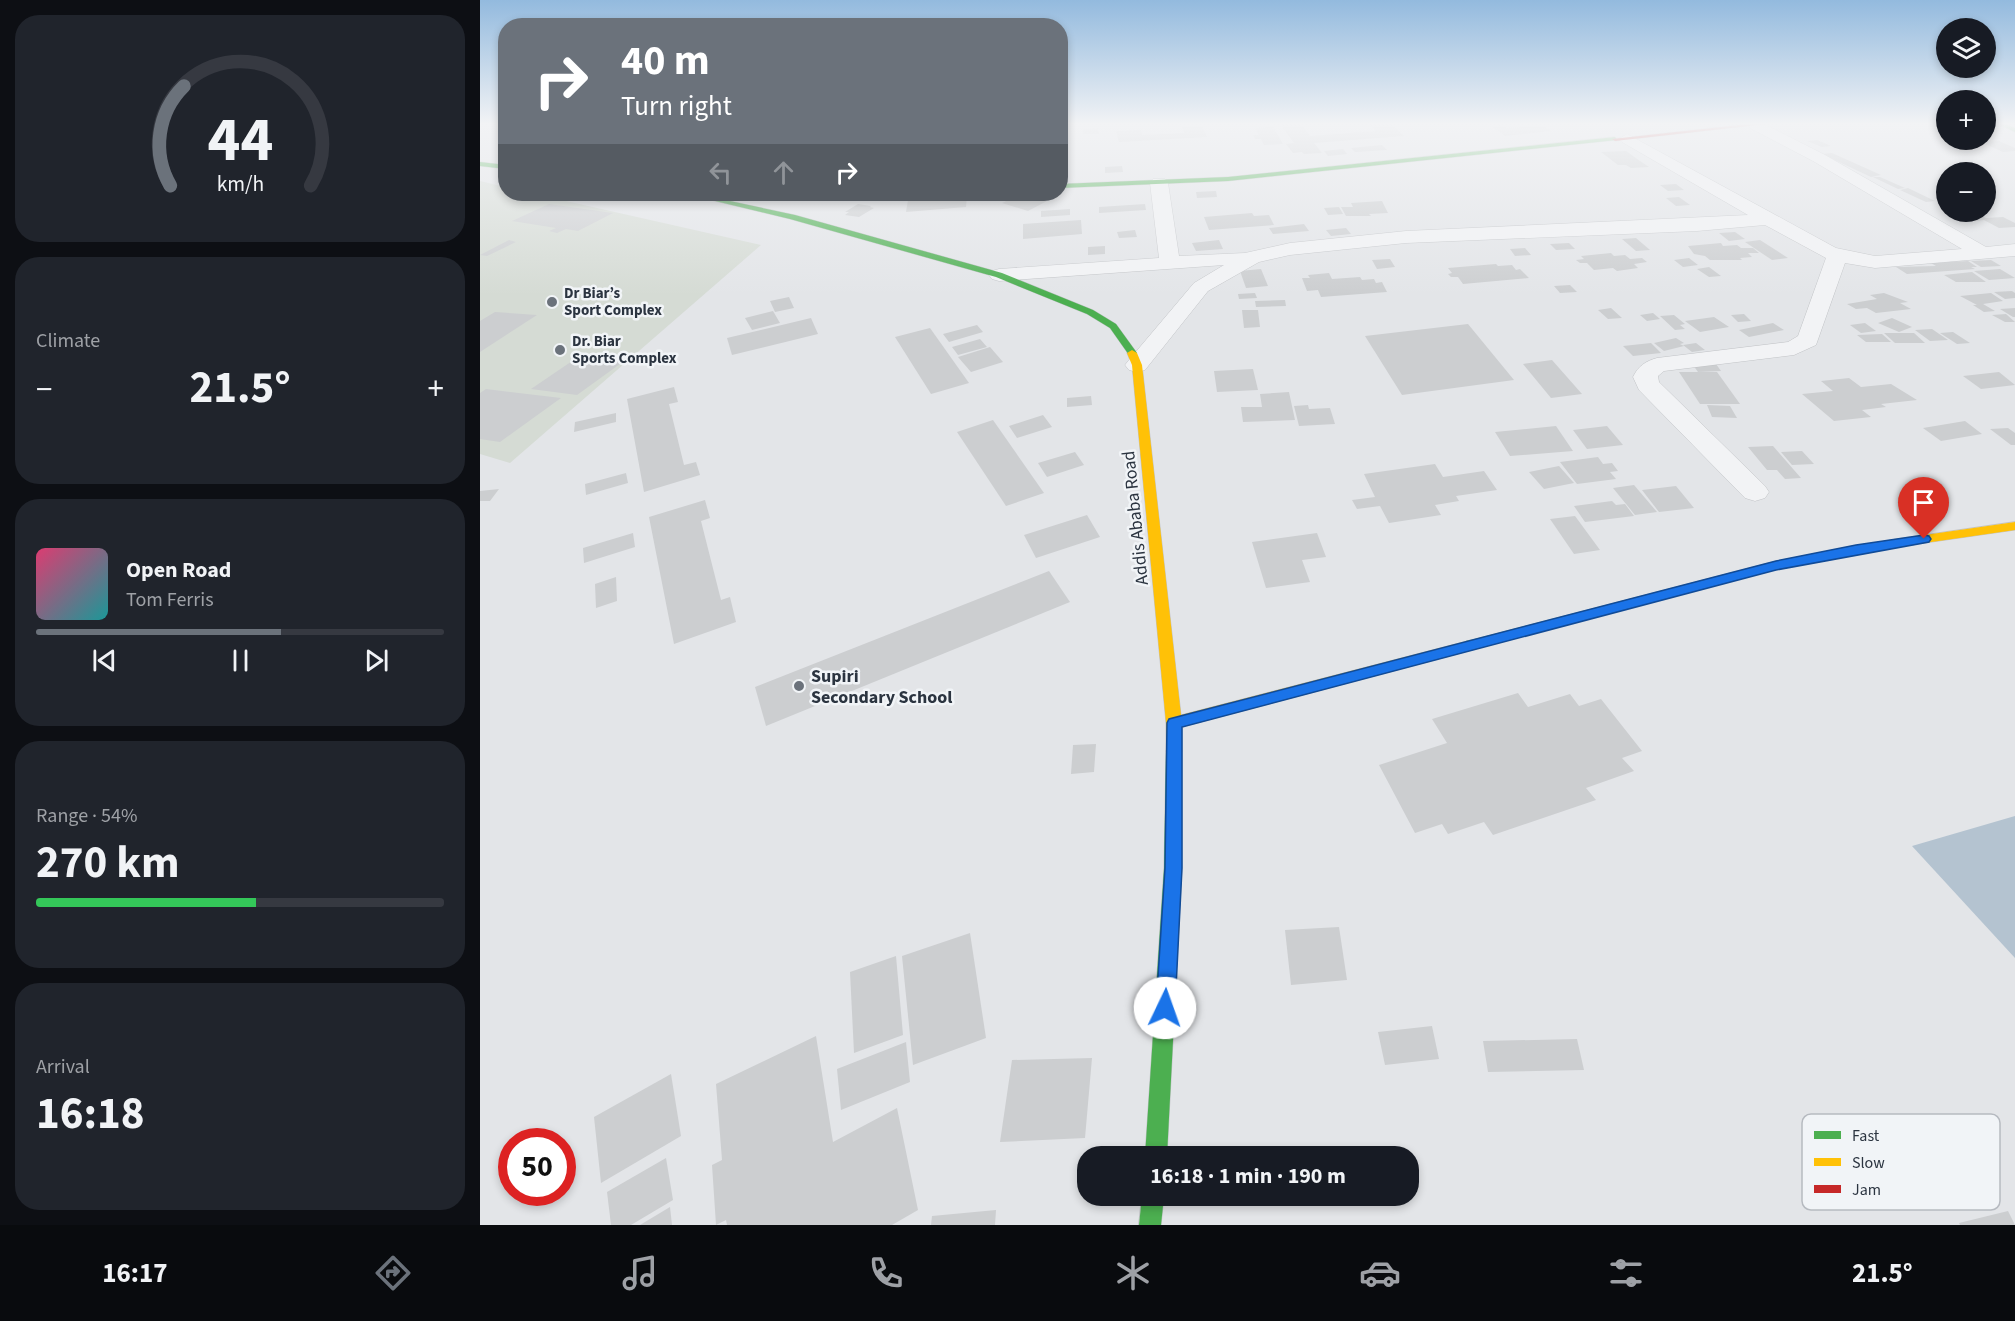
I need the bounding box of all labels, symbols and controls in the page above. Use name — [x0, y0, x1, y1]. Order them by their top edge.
map controls — [1936, 18, 1996, 222]
button: layers — [1936, 18, 1996, 78]
text: 40 m — [621, 31, 710, 91]
icon: right — [522, 42, 600, 120]
text: Turn right — [621, 87, 732, 126]
button: + — [1936, 90, 1996, 150]
text: 44 — [207, 96, 273, 185]
icon: left — [704, 156, 737, 189]
icon: ahead — [767, 156, 800, 189]
icon: right — [830, 156, 863, 189]
button: − — [1936, 162, 1996, 222]
text: km/h — [216, 169, 264, 200]
place label: Dr Biar’s Sport Complex — [564, 283, 662, 321]
marker: Dr Biar’s Sport Complex — [545, 295, 559, 309]
text: Climate — [36, 327, 100, 355]
place label: Dr. Biar Sports Complex — [572, 331, 677, 369]
marker: Dr. Biar Sports Complex — [553, 343, 567, 357]
text: 21.5° — [189, 356, 291, 420]
text: − — [36, 366, 52, 413]
text: + — [428, 366, 444, 413]
street label: Addis Ababa Road — [1116, 450, 1155, 586]
pin — [1898, 477, 1949, 539]
icon: arrive — [1907, 486, 1940, 519]
text: Open Road — [126, 554, 231, 586]
text: Tom Ferris — [126, 586, 214, 614]
icon: previous — [88, 644, 121, 677]
icon: pause — [224, 644, 257, 677]
icon: next — [360, 644, 393, 677]
place label: Supiri Secondary School — [811, 664, 952, 710]
marker: Supiri Secondary School — [792, 679, 806, 693]
text: Range · 54% — [36, 802, 137, 830]
text: 270 km — [36, 831, 180, 895]
position arrow — [1133, 976, 1197, 1040]
text: Arrival — [36, 1053, 90, 1081]
text: 16:18 — [36, 1082, 145, 1146]
legend — [1802, 1114, 2000, 1210]
text: Fast — [1852, 1125, 1880, 1147]
speed limit sign: 50 — [498, 1128, 576, 1206]
text: Slow — [1852, 1152, 1885, 1174]
text: 16:18 · 1 min · 190 m — [1150, 1160, 1346, 1192]
text: Jam — [1852, 1179, 1881, 1201]
icon: directions — [372, 1252, 414, 1294]
icon: music — [619, 1252, 661, 1294]
icon: phone — [865, 1252, 907, 1294]
icon: climate — [1112, 1252, 1154, 1294]
icon: car — [1359, 1252, 1401, 1294]
icon: filters — [1605, 1252, 1647, 1294]
text: 16:17 — [102, 1254, 167, 1293]
text: 21.5° — [1852, 1254, 1913, 1293]

